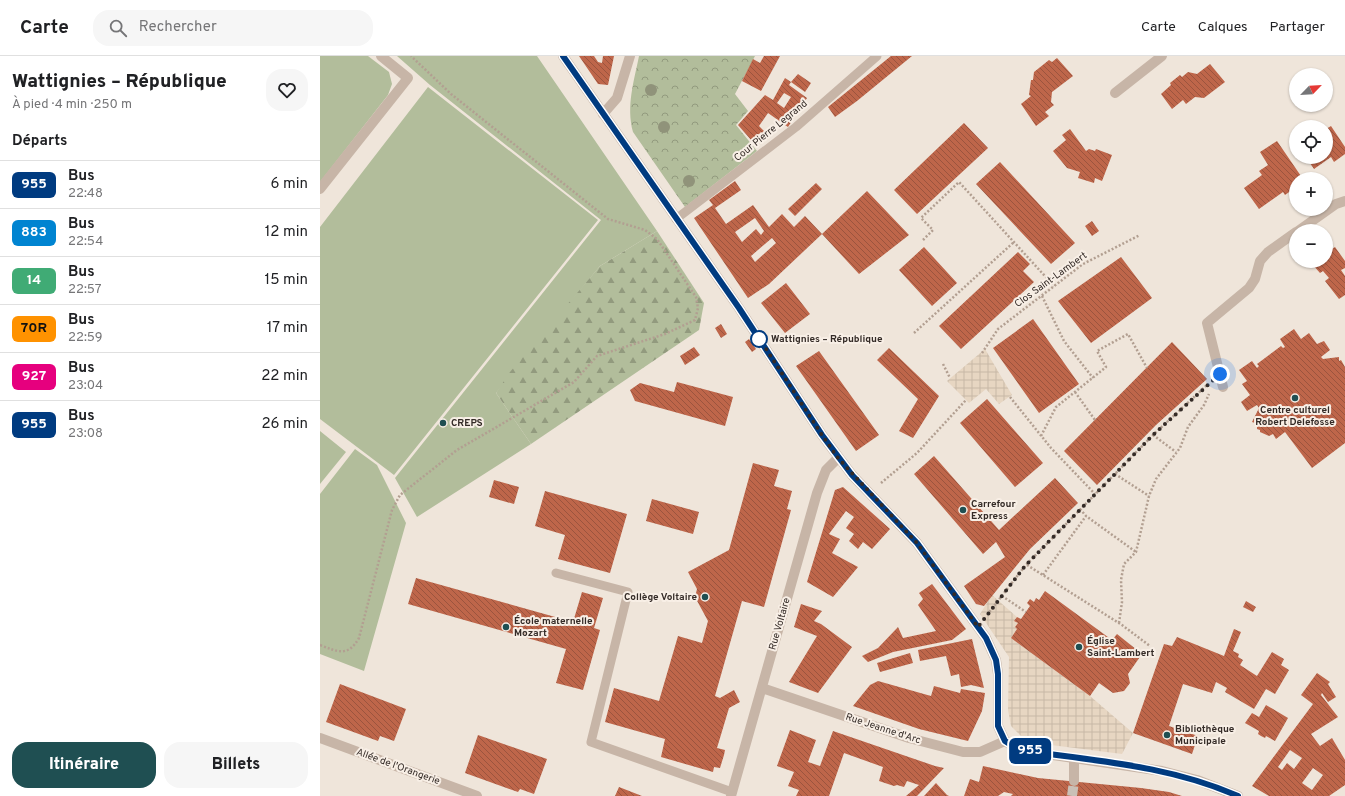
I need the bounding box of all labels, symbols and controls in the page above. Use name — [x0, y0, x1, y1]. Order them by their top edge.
search box — [93, 10, 373, 46]
text: Carte — [20, 16, 69, 40]
icon: search — [107, 17, 129, 39]
text: Rechercher — [139, 18, 217, 37]
text: Carte — [1141, 19, 1176, 36]
text: Calques — [1198, 19, 1248, 36]
text: Partager — [1270, 19, 1325, 36]
north arrow — [1289, 68, 1333, 112]
map controls — [1289, 68, 1333, 268]
button: heart — [266, 69, 308, 111]
text: Wattignies – République — [12, 70, 227, 94]
text: À pied · 4 min · 250 m — [12, 97, 132, 113]
street label: Cour Pierre Legrand — [732, 97, 810, 165]
button: locate — [1289, 120, 1333, 164]
text: Départs — [12, 132, 67, 151]
text: Bus — [68, 167, 95, 186]
button: + — [1289, 172, 1333, 216]
text: 6 min — [271, 175, 308, 194]
text: 955 — [21, 176, 47, 193]
text: 22:48 — [68, 186, 103, 202]
text: Bus — [68, 215, 95, 234]
text: 12 min — [265, 223, 308, 242]
text: 883 — [21, 224, 47, 241]
button: − — [1289, 224, 1333, 268]
text: 22:54 — [68, 234, 103, 250]
street label: Clos Saint-Lambert — [1012, 249, 1090, 311]
text: Bus — [68, 263, 95, 282]
text: 15 min — [265, 271, 308, 290]
text: 14 — [27, 272, 41, 289]
text: 22:57 — [68, 282, 102, 298]
text: Bus — [68, 311, 95, 330]
text: 17 min — [267, 319, 308, 338]
text: 70R — [21, 320, 47, 337]
text: 22:59 — [68, 330, 103, 346]
marker: Wattignies – République — [750, 330, 768, 348]
place label: Wattignies – République — [771, 333, 883, 346]
text: Bus — [68, 359, 95, 378]
your location — [1210, 364, 1230, 384]
text: 22 min — [261, 367, 308, 386]
text: 927 — [22, 368, 46, 385]
text: 23:04 — [68, 378, 103, 394]
marker: Centre culturel Robert Delefosse — [1290, 393, 1300, 403]
place label: Centre culturel Robert Delefosse — [1255, 404, 1335, 429]
text: Bus — [68, 407, 95, 426]
text: 26 min — [261, 415, 308, 434]
text: 955 — [21, 416, 47, 433]
place label: CREPS — [451, 417, 483, 430]
marker: CREPS — [438, 418, 448, 428]
text: 23:08 — [68, 426, 103, 442]
place label: Carrefour Express — [971, 498, 1016, 523]
marker: Carrefour Express — [958, 505, 968, 515]
place label: Collège Voltaire — [624, 591, 697, 604]
marker: Collège Voltaire — [700, 592, 710, 602]
street label: Rue Voltaire — [766, 596, 794, 652]
place label: École maternelle Mozart — [514, 615, 593, 640]
marker: École maternelle Mozart — [501, 622, 511, 632]
place label: Église Saint-Lambert — [1087, 635, 1155, 660]
marker: Église Saint-Lambert — [1074, 642, 1084, 652]
street label: Rue Jeanne d'Arc — [844, 711, 922, 747]
place label: Bibliothèque Municipale — [1175, 723, 1235, 748]
marker: Bibliothèque Municipale — [1162, 730, 1172, 740]
line badge: 955 — [1007, 738, 1053, 764]
button: Itinéraire — [12, 742, 156, 788]
button: Billets — [164, 742, 308, 788]
text: 955 — [1017, 742, 1043, 759]
street label: Allée de l'Orangerie — [354, 746, 442, 788]

